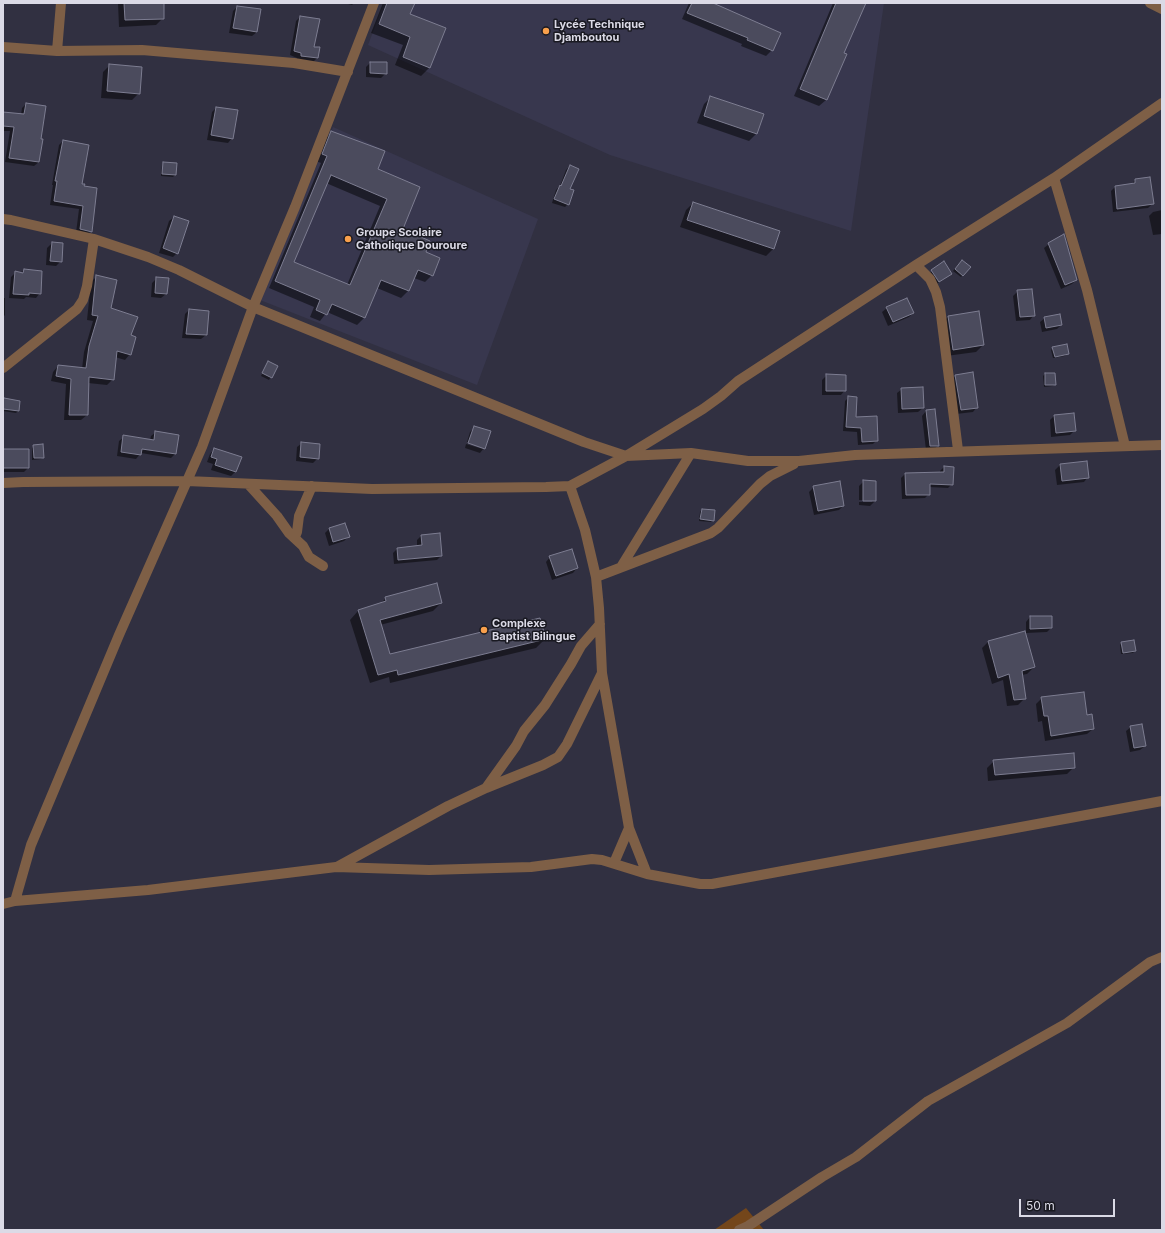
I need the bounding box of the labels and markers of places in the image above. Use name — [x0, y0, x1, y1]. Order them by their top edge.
place label: Lycée Technique Djamboutou — [554, 18, 645, 44]
marker: Lycée Technique Djamboutou — [541, 26, 551, 36]
place label: Groupe Scolaire Catholique Douroure — [356, 226, 467, 252]
marker: Groupe Scolaire Catholique Douroure — [343, 234, 353, 244]
place label: Complexe Baptist Bilingue — [492, 617, 576, 643]
marker: Complexe Baptist Bilingue — [479, 625, 489, 635]

